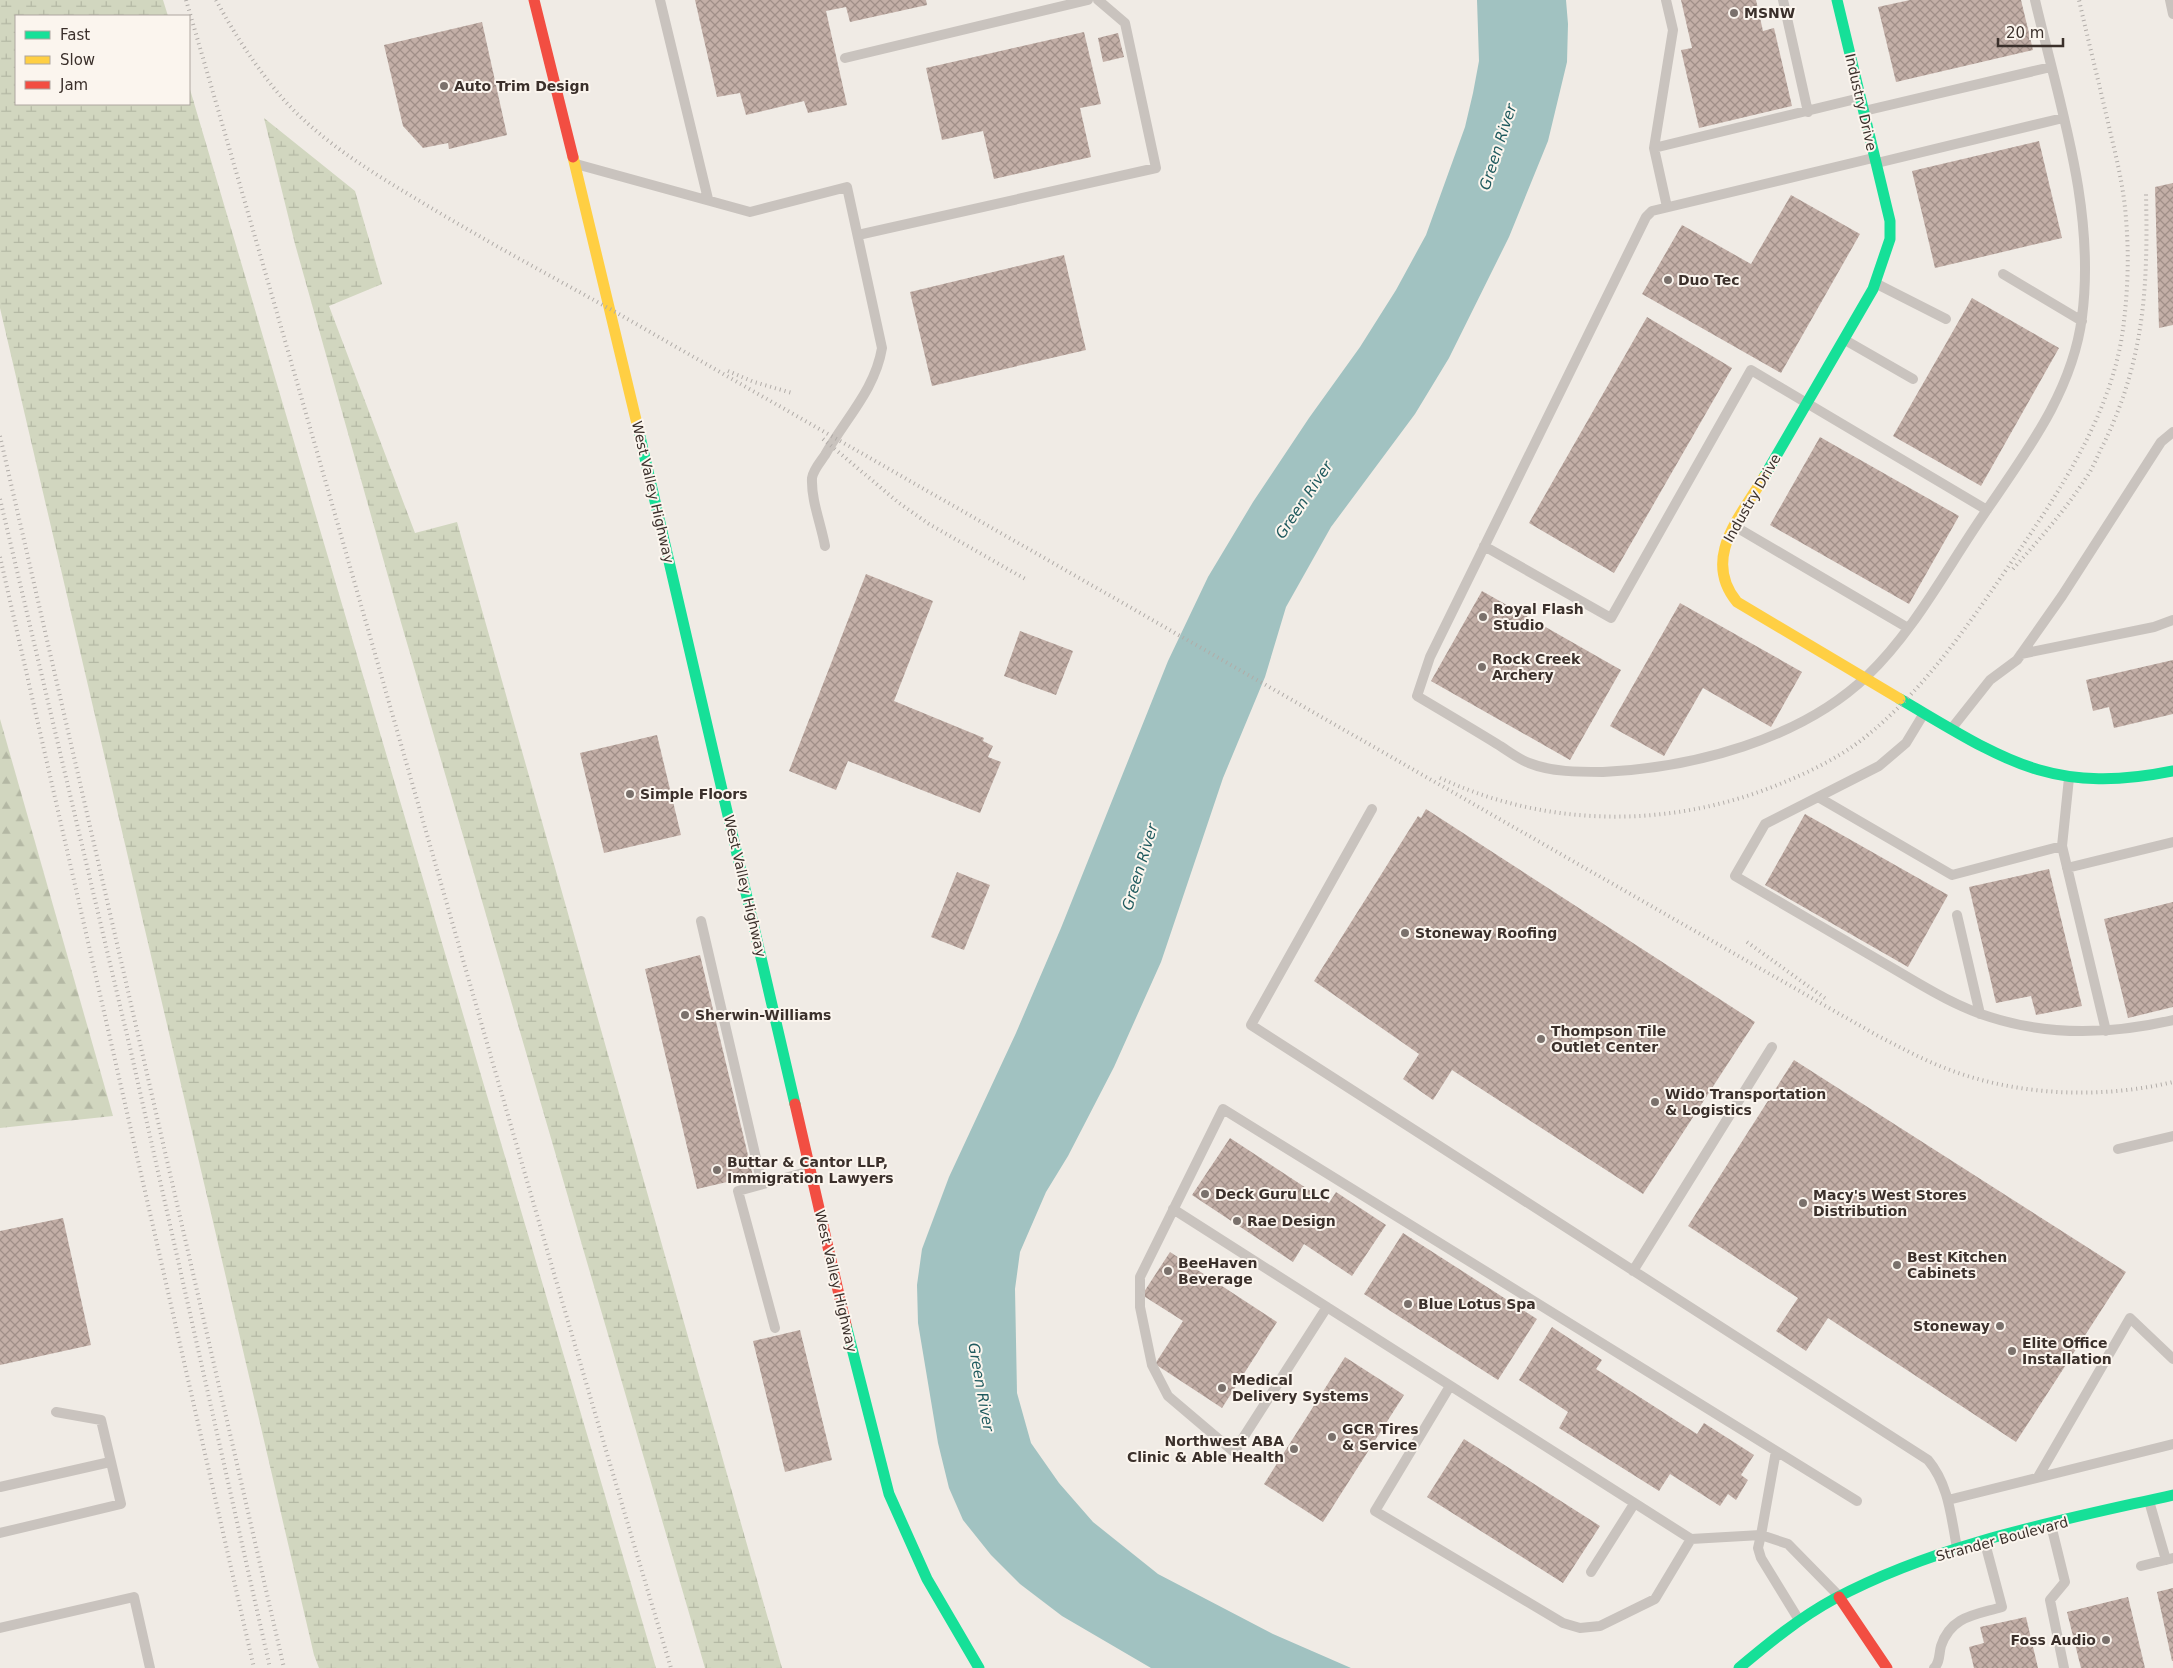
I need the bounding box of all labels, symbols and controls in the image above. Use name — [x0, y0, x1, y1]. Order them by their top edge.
place label: MSNW — [1744, 5, 1795, 21]
marker: MSNW — [1728, 7, 1740, 19]
legend — [15, 15, 190, 105]
scale bar — [1998, 15, 2063, 47]
text: 20 m — [2006, 24, 2044, 42]
text: Fast — [60, 26, 90, 44]
text: Slow — [60, 51, 95, 69]
street label: Industry Drive — [1842, 52, 1880, 152]
text: Jam — [59, 76, 88, 94]
place label: Auto Trim Design — [454, 78, 589, 94]
marker: Auto Trim Design — [438, 80, 450, 92]
water label: Green River — [1476, 101, 1521, 192]
place label: Duo Tec — [1678, 272, 1740, 288]
marker: Duo Tec — [1662, 274, 1674, 286]
street label: West Valley Highway — [629, 419, 677, 565]
street label: Industry Drive — [1720, 451, 1784, 545]
water label: Green River — [1272, 457, 1337, 542]
place label: Royal Flash Studio — [1493, 601, 1584, 633]
marker: Royal Flash Studio — [1477, 611, 1489, 623]
place label: Rock Creek Archery — [1492, 651, 1581, 683]
marker: Rock Creek Archery — [1476, 661, 1488, 673]
place label: Simple Floors — [640, 786, 748, 802]
marker: Simple Floors — [624, 788, 636, 800]
street label: West Valley Highway — [721, 813, 769, 959]
water label: Green River — [1118, 821, 1162, 912]
place label: Stoneway Roofing — [1415, 925, 1557, 941]
marker: Stoneway Roofing — [1399, 927, 1411, 939]
place label: Sherwin-Williams — [695, 1007, 831, 1023]
marker: Sherwin-Williams — [679, 1009, 691, 1021]
place label: Thompson Tile Outlet Center — [1551, 1023, 1666, 1055]
marker: Thompson Tile Outlet Center — [1535, 1033, 1547, 1045]
place label: Wido Transportation & Logistics — [1665, 1086, 1826, 1118]
marker: Wido Transportation & Logistics — [1649, 1096, 1661, 1108]
place label: Buttar & Cantor LLP, Immigration Lawyers — [727, 1154, 894, 1186]
marker: Buttar & Cantor LLP, Immigration Lawyers — [711, 1164, 723, 1176]
place label: Deck Guru LLC — [1215, 1186, 1330, 1202]
place label: Macy's West Stores Distribution — [1813, 1187, 1967, 1219]
marker: Deck Guru LLC — [1199, 1188, 1211, 1200]
marker: Macy's West Stores Distribution — [1797, 1197, 1809, 1209]
street label: West Valley Highway — [812, 1208, 860, 1354]
place label: Rae Design — [1247, 1213, 1336, 1229]
marker: Rae Design — [1231, 1215, 1243, 1227]
place label: Best Kitchen Cabinets — [1907, 1249, 2007, 1281]
place label: BeeHaven Beverage — [1178, 1255, 1257, 1287]
marker: Best Kitchen Cabinets — [1891, 1259, 1903, 1271]
marker: BeeHaven Beverage — [1162, 1265, 1174, 1277]
place label: Blue Lotus Spa — [1418, 1296, 1536, 1312]
marker: Blue Lotus Spa — [1402, 1298, 1414, 1310]
place label: Stoneway — [1913, 1318, 1990, 1334]
marker: Stoneway — [1994, 1320, 2006, 1332]
place label: Elite Office Installation — [2022, 1335, 2112, 1367]
water label: Green River — [964, 1341, 998, 1433]
marker: Elite Office Installation — [2006, 1345, 2018, 1357]
place label: Medical Delivery Systems — [1232, 1372, 1369, 1404]
marker: Medical Delivery Systems — [1216, 1382, 1228, 1394]
place label: GCR Tires & Service — [1342, 1421, 1419, 1453]
marker: GCR Tires & Service — [1326, 1431, 1338, 1443]
place label: Northwest ABA Clinic & Able Health — [1127, 1433, 1284, 1465]
marker: Northwest ABA Clinic & Able Health — [1288, 1443, 1300, 1455]
street label: Strander Boulevard — [1934, 1514, 2070, 1564]
place label: Foss Audio — [2011, 1632, 2096, 1648]
marker: Foss Audio — [2100, 1634, 2112, 1646]

